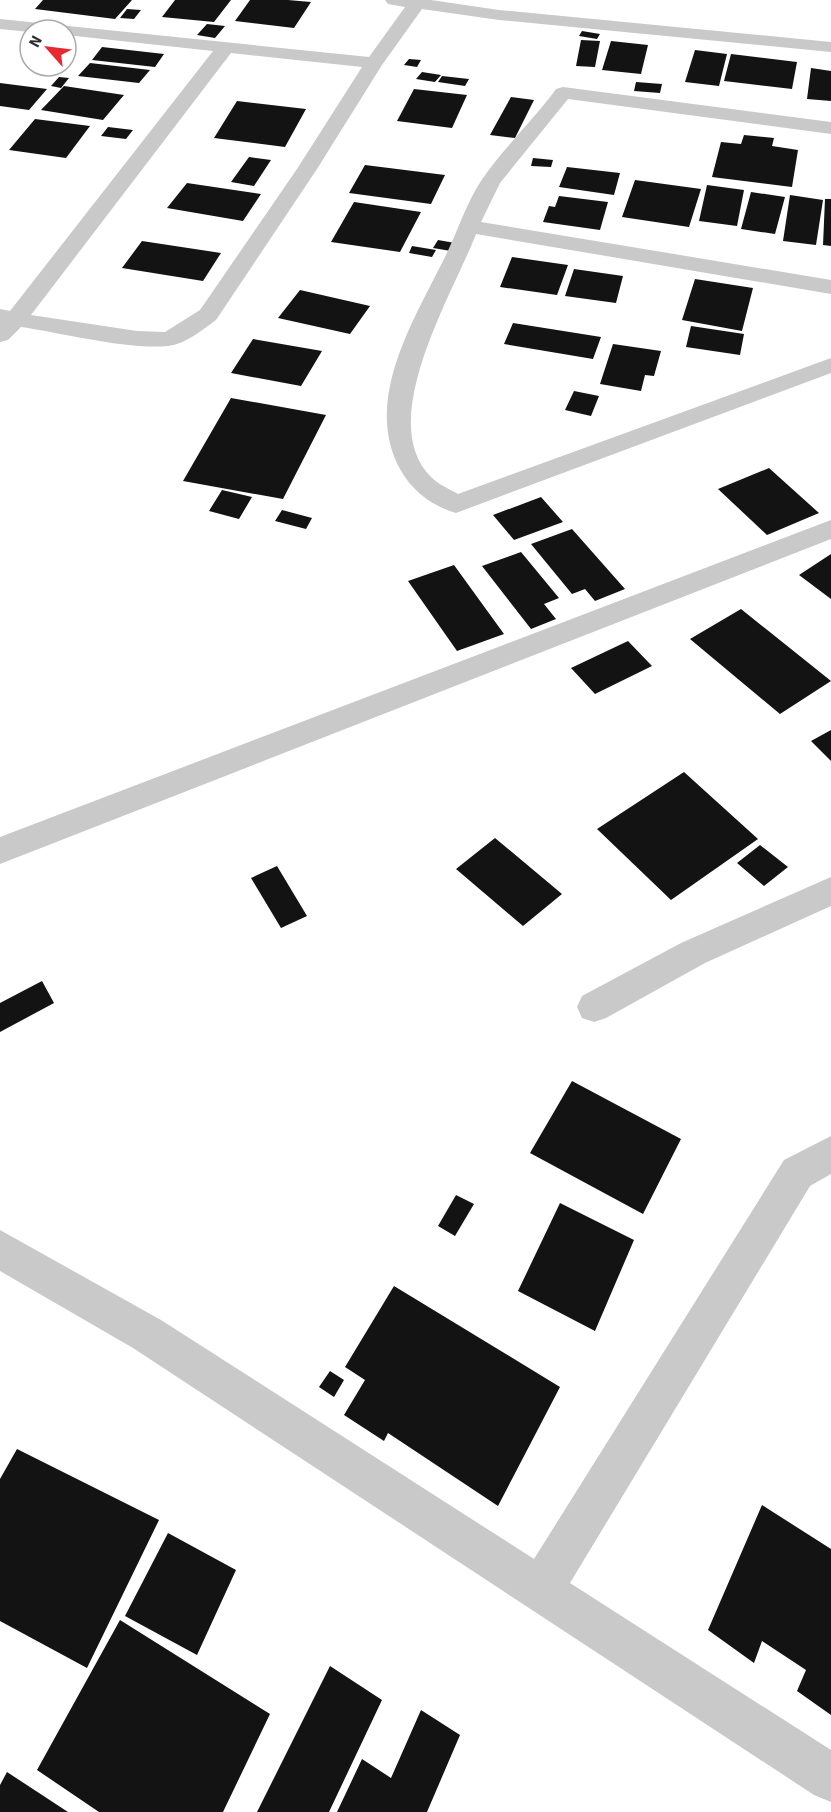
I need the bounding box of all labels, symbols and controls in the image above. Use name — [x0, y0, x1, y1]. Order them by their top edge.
north arrow — [18, 18, 78, 78]
text: N — [23, 32, 48, 51]

